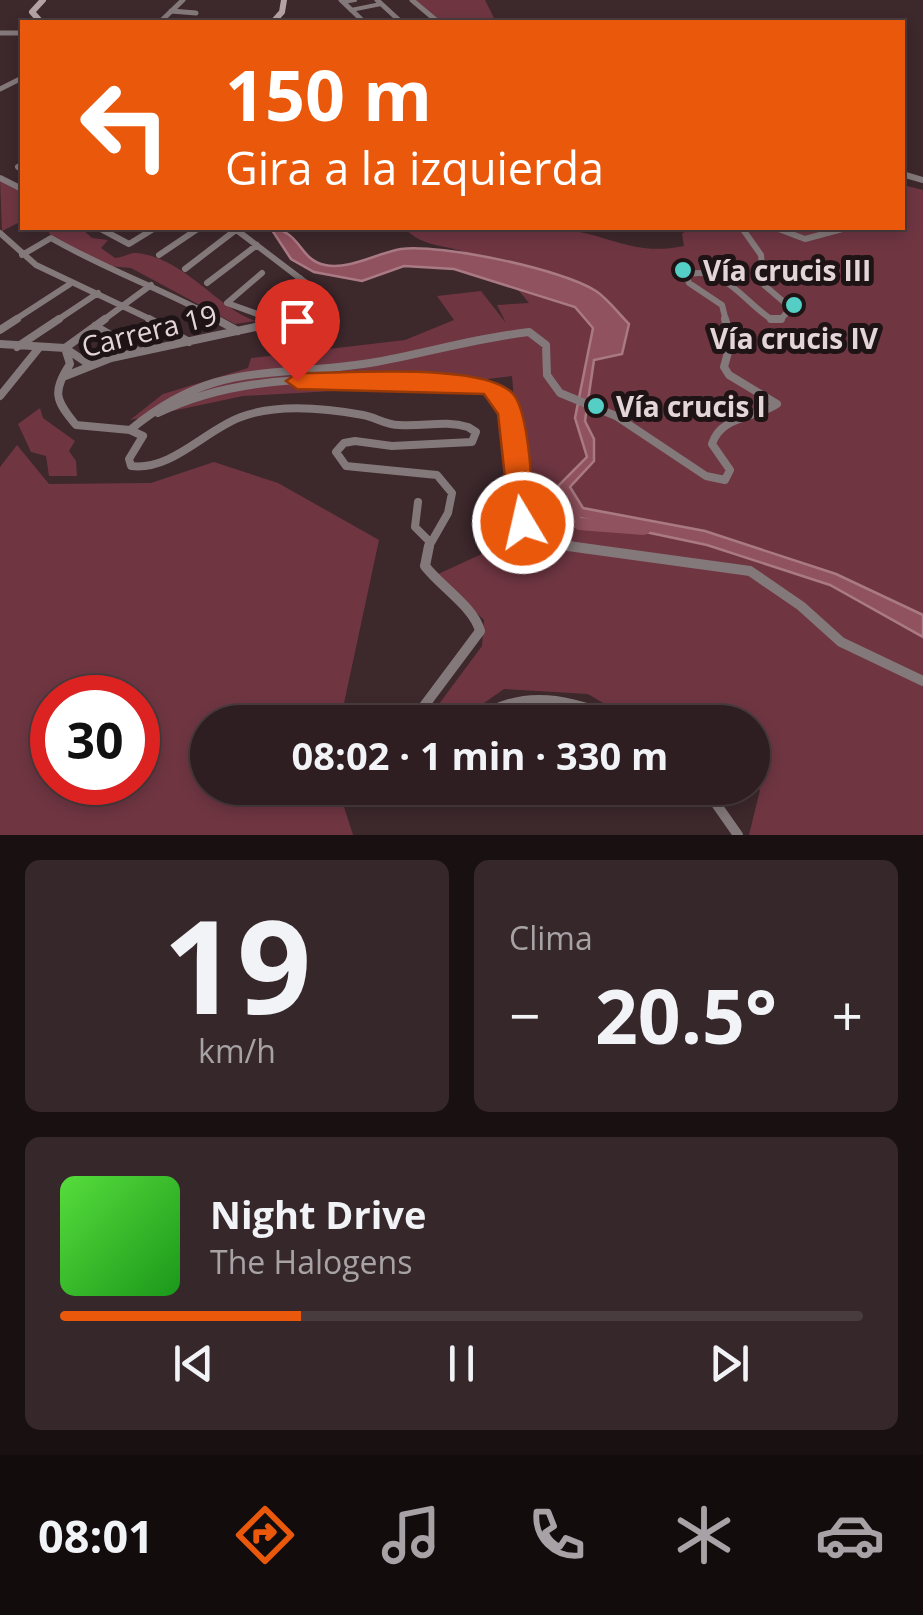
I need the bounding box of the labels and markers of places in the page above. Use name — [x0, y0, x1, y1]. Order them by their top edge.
place label: Vía crucis III — [703, 251, 871, 289]
marker: Vía crucis III — [672, 259, 694, 281]
pin — [255, 279, 340, 382]
marker: Vía crucis IV — [783, 294, 805, 316]
place label: Vía crucis IV — [710, 319, 879, 357]
place label: Vía crucis I — [616, 387, 766, 425]
marker: Vía crucis I — [585, 395, 607, 417]

